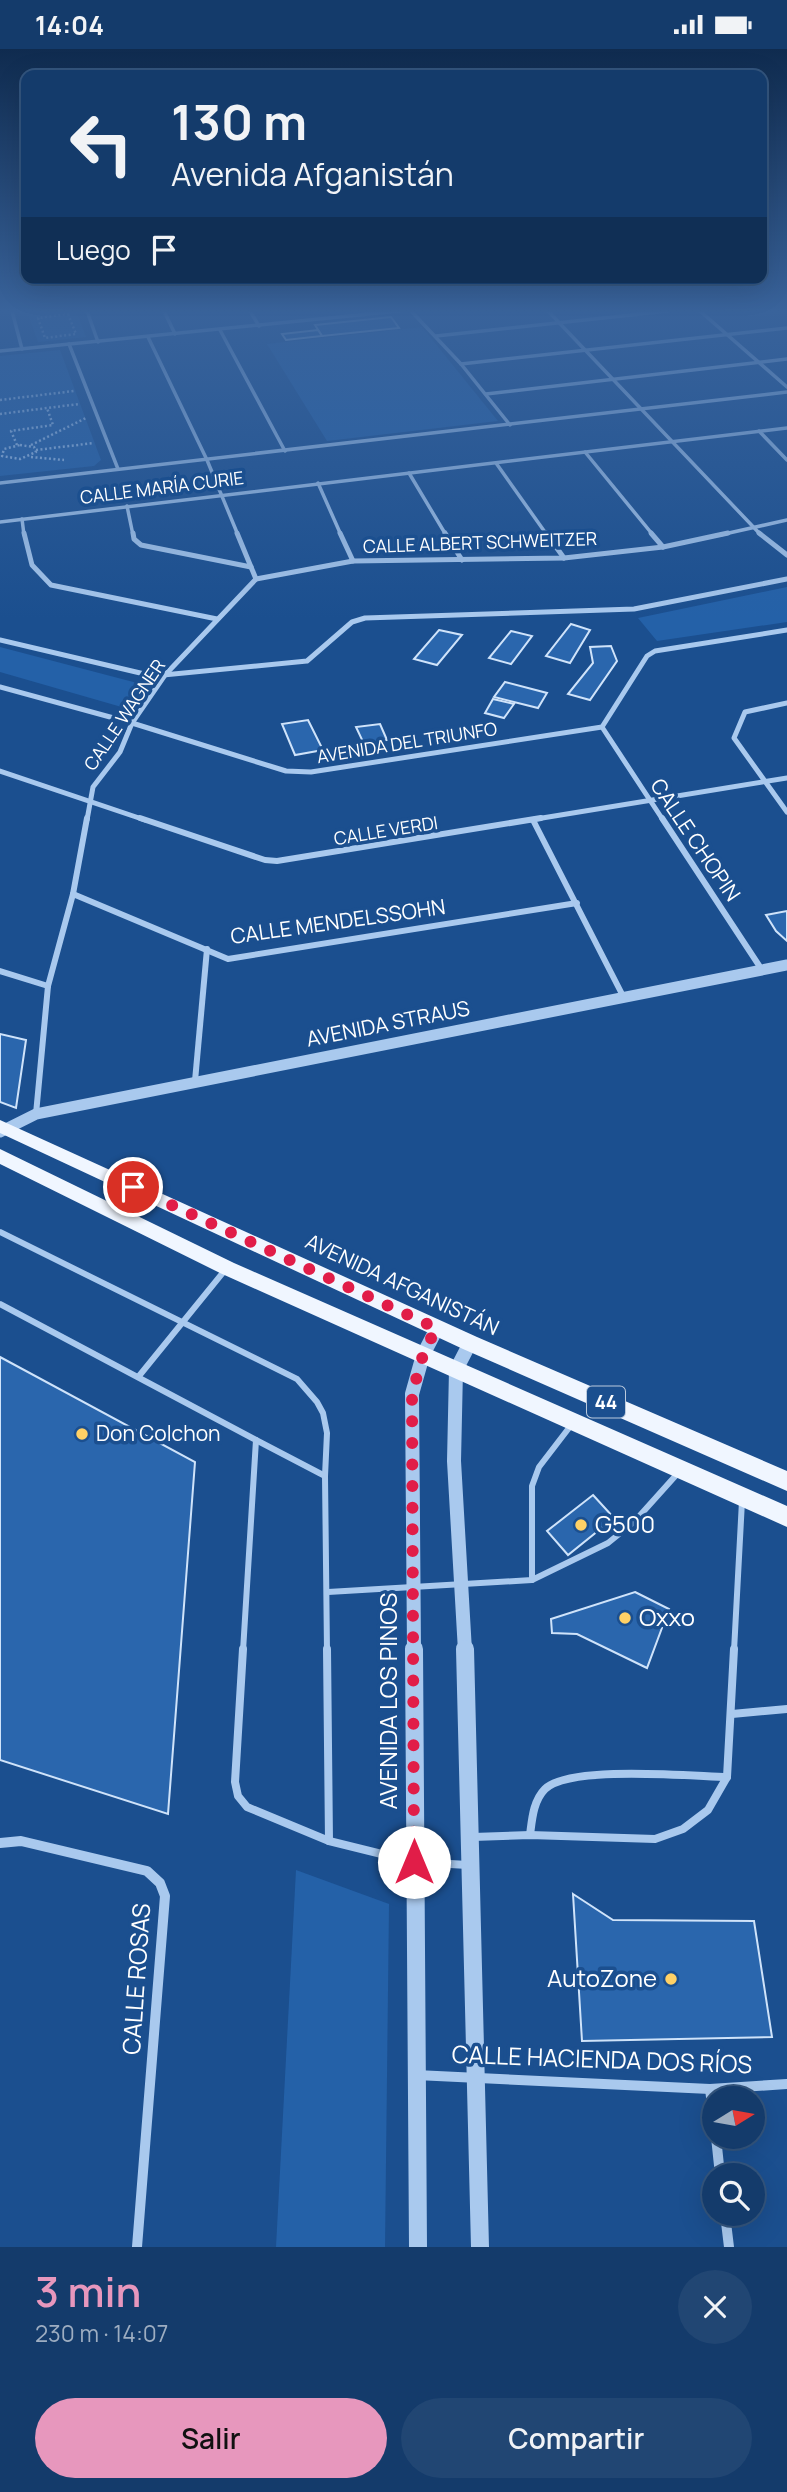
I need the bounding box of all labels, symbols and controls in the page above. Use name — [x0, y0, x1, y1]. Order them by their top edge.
text: 14:04 — [35, 7, 104, 43]
text: 130 m — [171, 88, 307, 155]
icon: left — [56, 98, 147, 189]
text: Avenida Afganistán — [171, 152, 454, 196]
icon: arrive — [145, 231, 183, 269]
text: Luego — [56, 232, 131, 268]
street label: CALLE MARÍA CURIE — [79, 465, 245, 509]
street label: CALLE ALBERT SCHWEITZER — [363, 526, 597, 558]
street label: CALLE WAGNER — [78, 654, 170, 775]
street label: AVENIDA DEL TRIUNFO — [315, 716, 499, 768]
street label: CALLE CHOPIN — [644, 773, 747, 906]
street label: CALLE VERDI — [332, 810, 440, 850]
street label: CALLE MENDELSSOHN — [229, 892, 447, 950]
street label: AVENIDA STRAUS — [304, 993, 472, 1053]
pin — [103, 1157, 163, 1217]
icon: arrive — [114, 1168, 152, 1206]
street label: AVENIDA AFGANISTÁN — [301, 1227, 504, 1341]
road number: 44 — [587, 1387, 625, 1417]
place label: Don Colchon — [96, 1419, 221, 1447]
marker: Don Colchon — [74, 1426, 90, 1442]
place label: G500 — [595, 1507, 655, 1540]
marker: G500 — [573, 1517, 589, 1533]
street label: AVENIDA LOS PINOS — [371, 1593, 404, 1809]
place label: Oxxo — [639, 1600, 695, 1633]
marker: Oxxo — [617, 1610, 633, 1626]
position arrow — [377, 1825, 451, 1899]
street label: CALLE ROSAS — [114, 1902, 157, 2056]
place label: AutoZone — [547, 1961, 657, 1994]
marker: AutoZone — [663, 1971, 679, 1987]
street label: CALLE HACIENDA DOS RÍOS — [451, 2037, 753, 2080]
north arrow — [702, 2086, 765, 2149]
map controls — [702, 2086, 765, 2226]
button: search — [702, 2163, 765, 2226]
text: 3 min — [35, 2262, 141, 2320]
button: close — [678, 2270, 752, 2344]
text: 230 m · 14:07 — [35, 2317, 168, 2349]
button: Salir — [35, 2398, 387, 2478]
button: Compartir — [401, 2398, 752, 2478]

